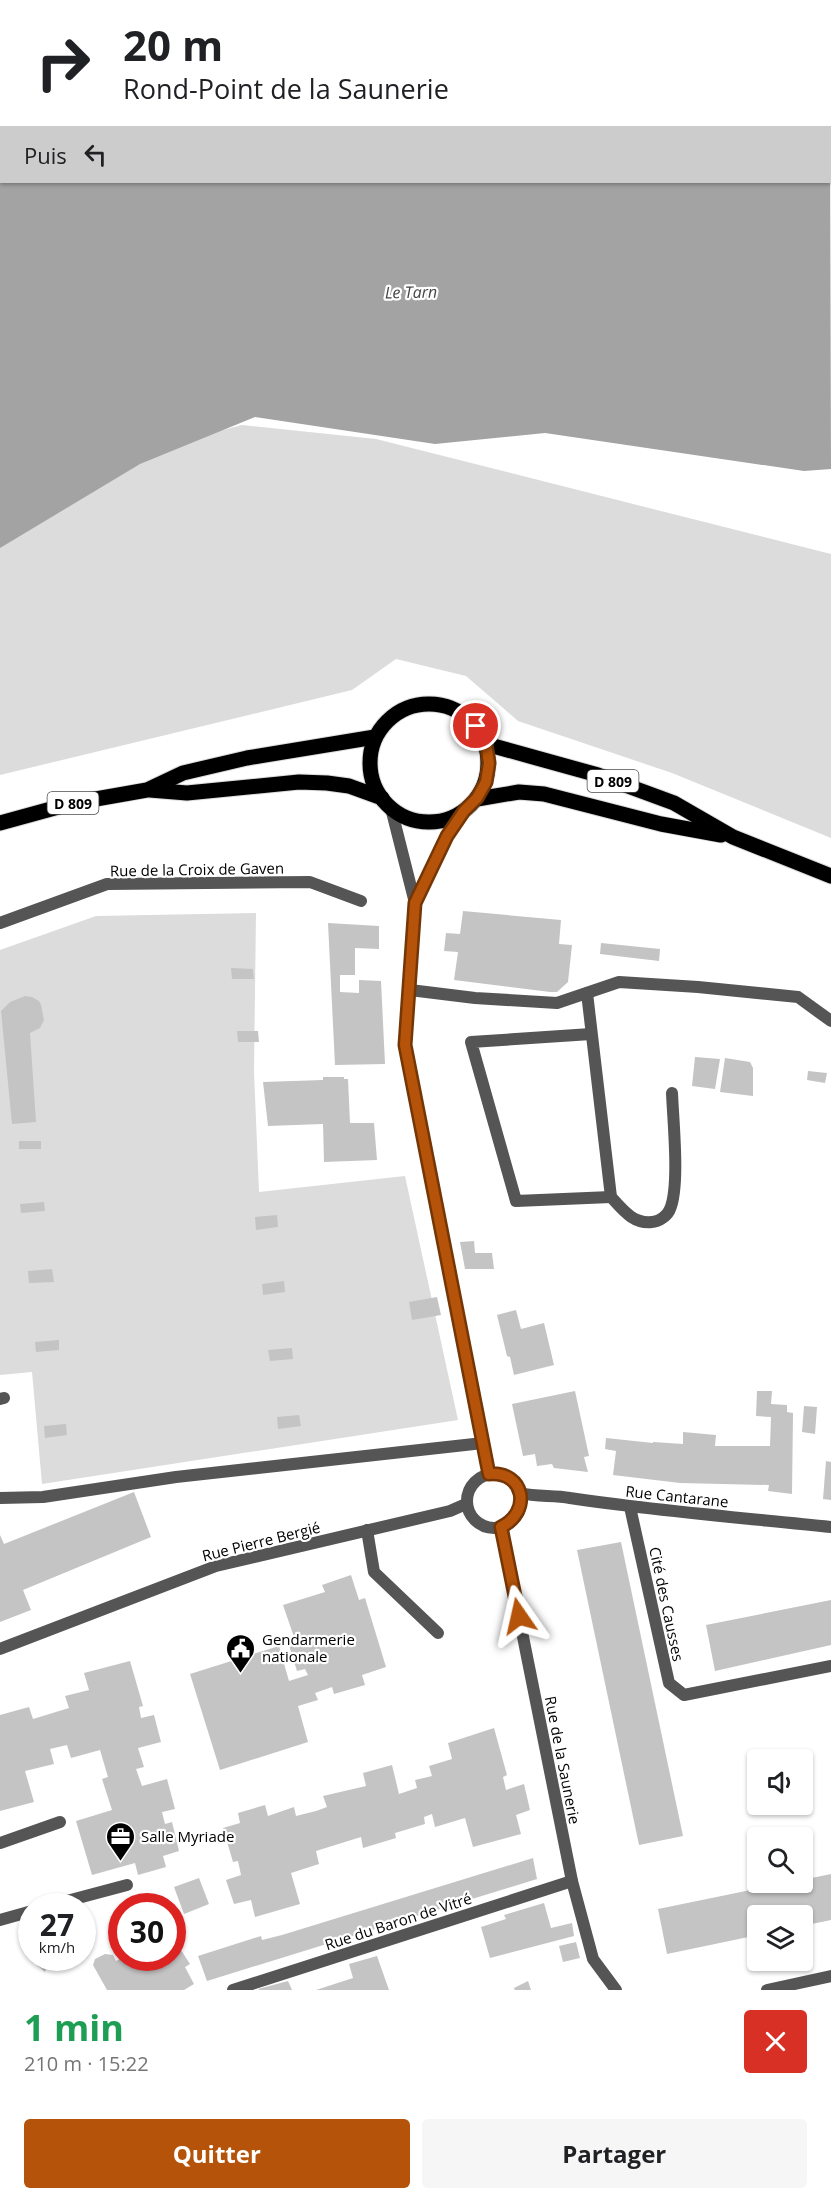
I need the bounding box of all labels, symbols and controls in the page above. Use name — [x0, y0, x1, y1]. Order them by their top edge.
text: 20 m — [123, 16, 223, 73]
icon: right — [24, 24, 102, 102]
text: Rond-Point de la Saunerie — [123, 70, 449, 107]
icon: left — [79, 138, 112, 171]
text: Puis — [24, 140, 67, 170]
water label: Le Tarn — [385, 281, 437, 303]
pin — [450, 700, 501, 751]
icon: arrive — [459, 709, 492, 742]
road number: D 809 — [588, 770, 638, 792]
road number: D 809 — [48, 792, 98, 814]
street label: Rue de la Croix de Gaven — [110, 857, 284, 881]
street label: Rue Cantarane — [624, 1481, 730, 1511]
street label: Rue Pierre Bergié — [200, 1517, 322, 1565]
street label: Cité des Causses — [645, 1545, 689, 1663]
position arrow — [487, 1584, 551, 1648]
place label: Gendarmerie nationale — [262, 1629, 355, 1666]
public building icon: Gendarmerie nationale — [225, 1632, 257, 1674]
street label: Rue de la Saunerie — [541, 1694, 585, 1826]
map controls — [747, 1749, 813, 1971]
button: sound — [747, 1749, 813, 1815]
office icon: Salle Myriade — [104, 1820, 136, 1862]
place label: Salle Myriade — [141, 1826, 234, 1846]
button: search — [747, 1827, 813, 1893]
street label: Rue du Baron de Vitré — [322, 1888, 474, 1954]
speed limit sign: 30 — [108, 1893, 186, 1971]
text: 27 — [40, 1904, 74, 1945]
button: layers — [747, 1905, 813, 1971]
text: km/h — [39, 1937, 75, 1957]
text: 1 min — [24, 2003, 124, 2052]
button: close — [744, 2010, 807, 2073]
text: 210 m · 15:22 — [24, 2050, 149, 2077]
button: Quitter — [24, 2119, 410, 2188]
button: Partager — [422, 2119, 807, 2188]

